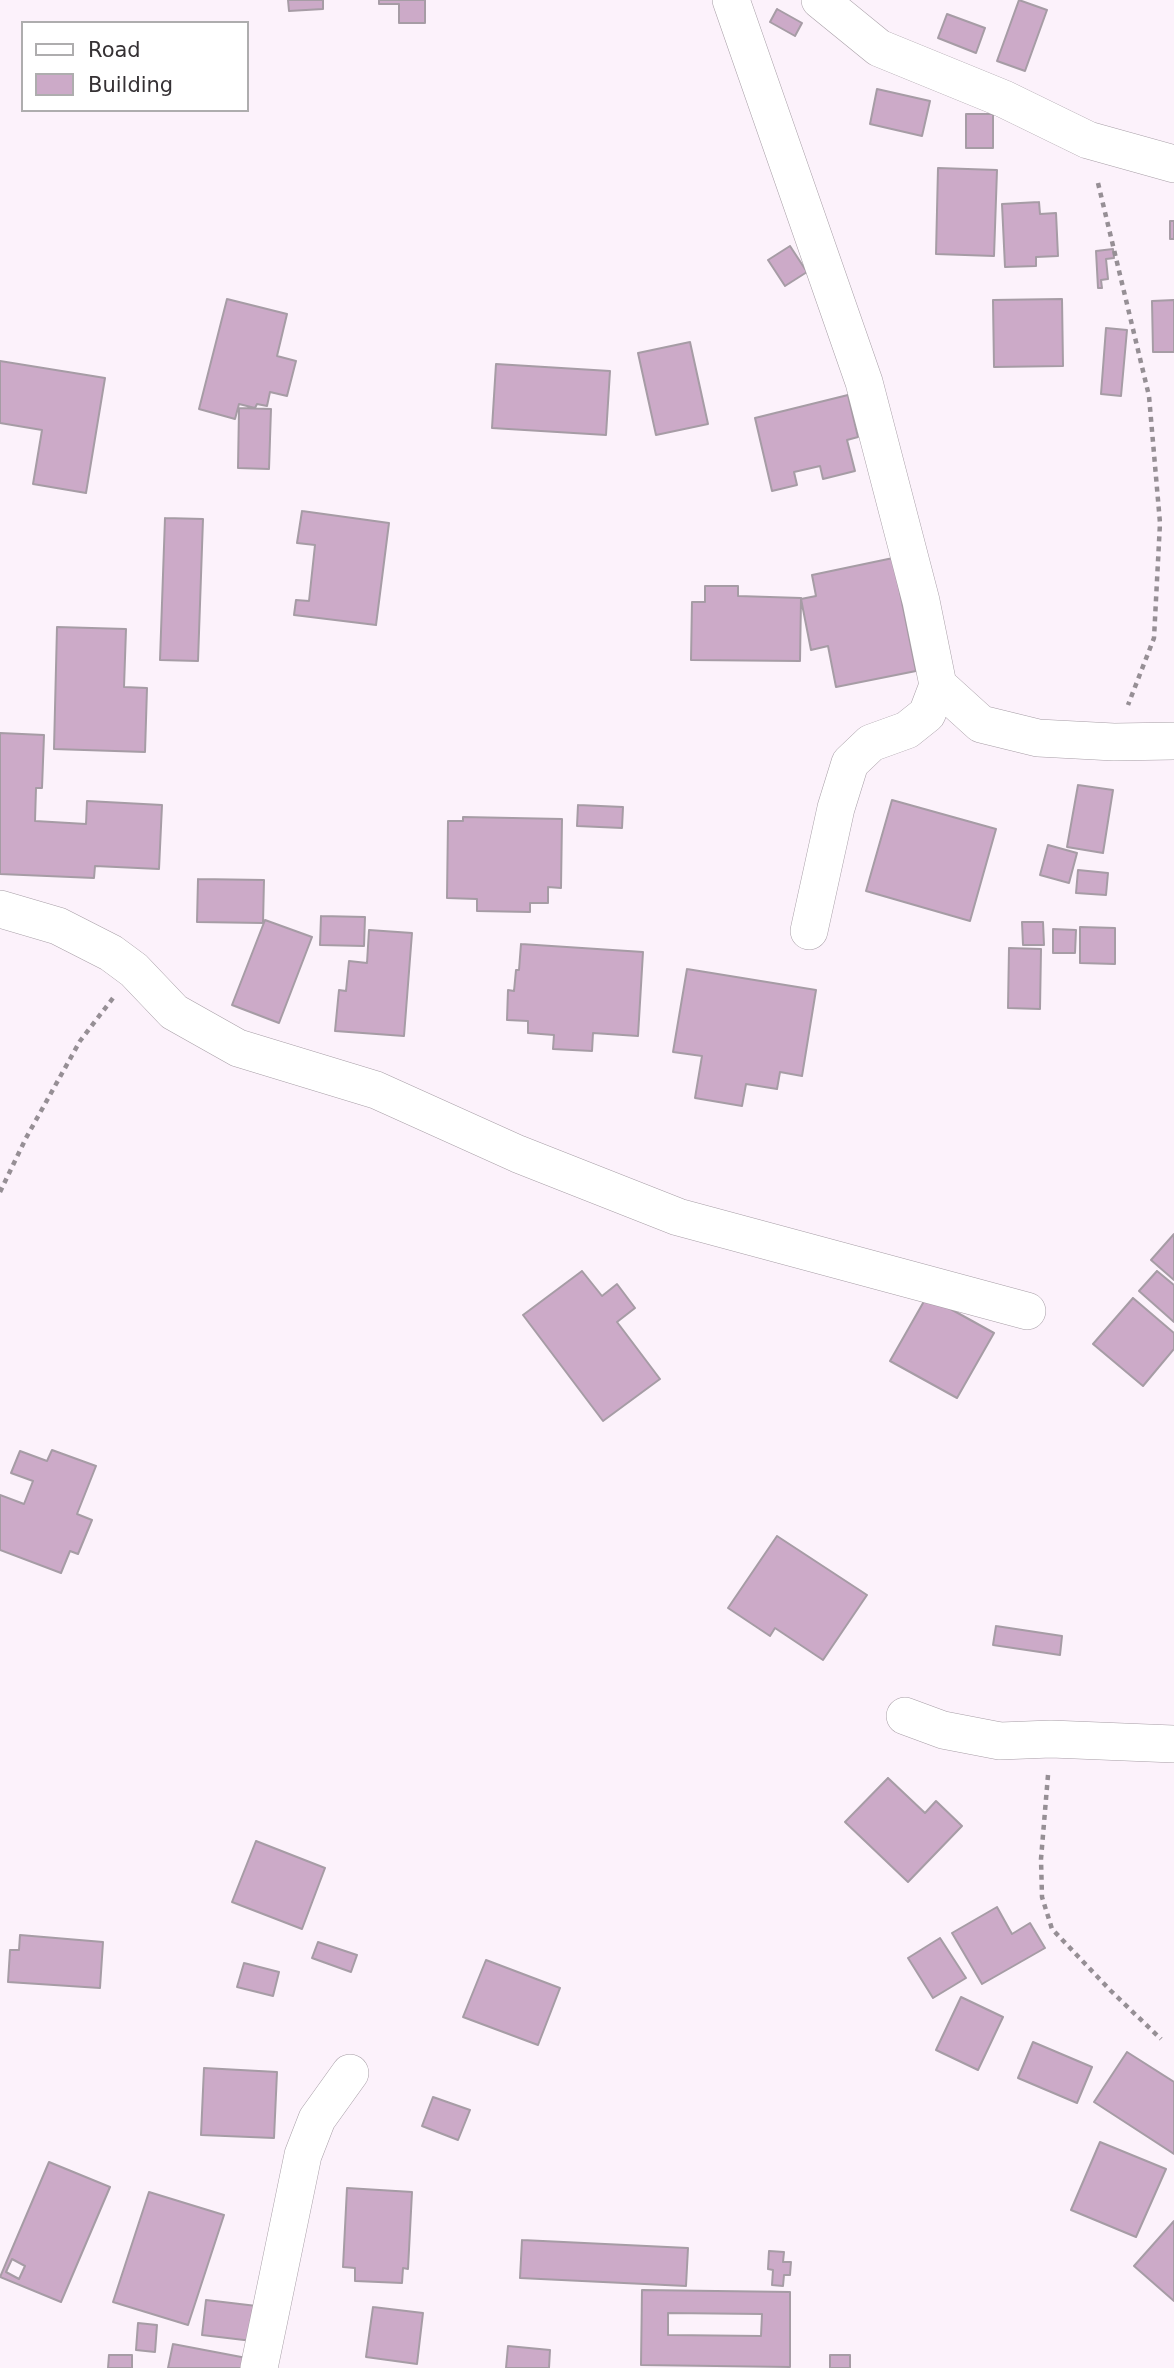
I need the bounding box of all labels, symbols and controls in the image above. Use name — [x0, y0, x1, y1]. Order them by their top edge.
legend — [21, 21, 248, 112]
text: Road — [88, 38, 141, 62]
text: Building — [88, 73, 173, 97]

